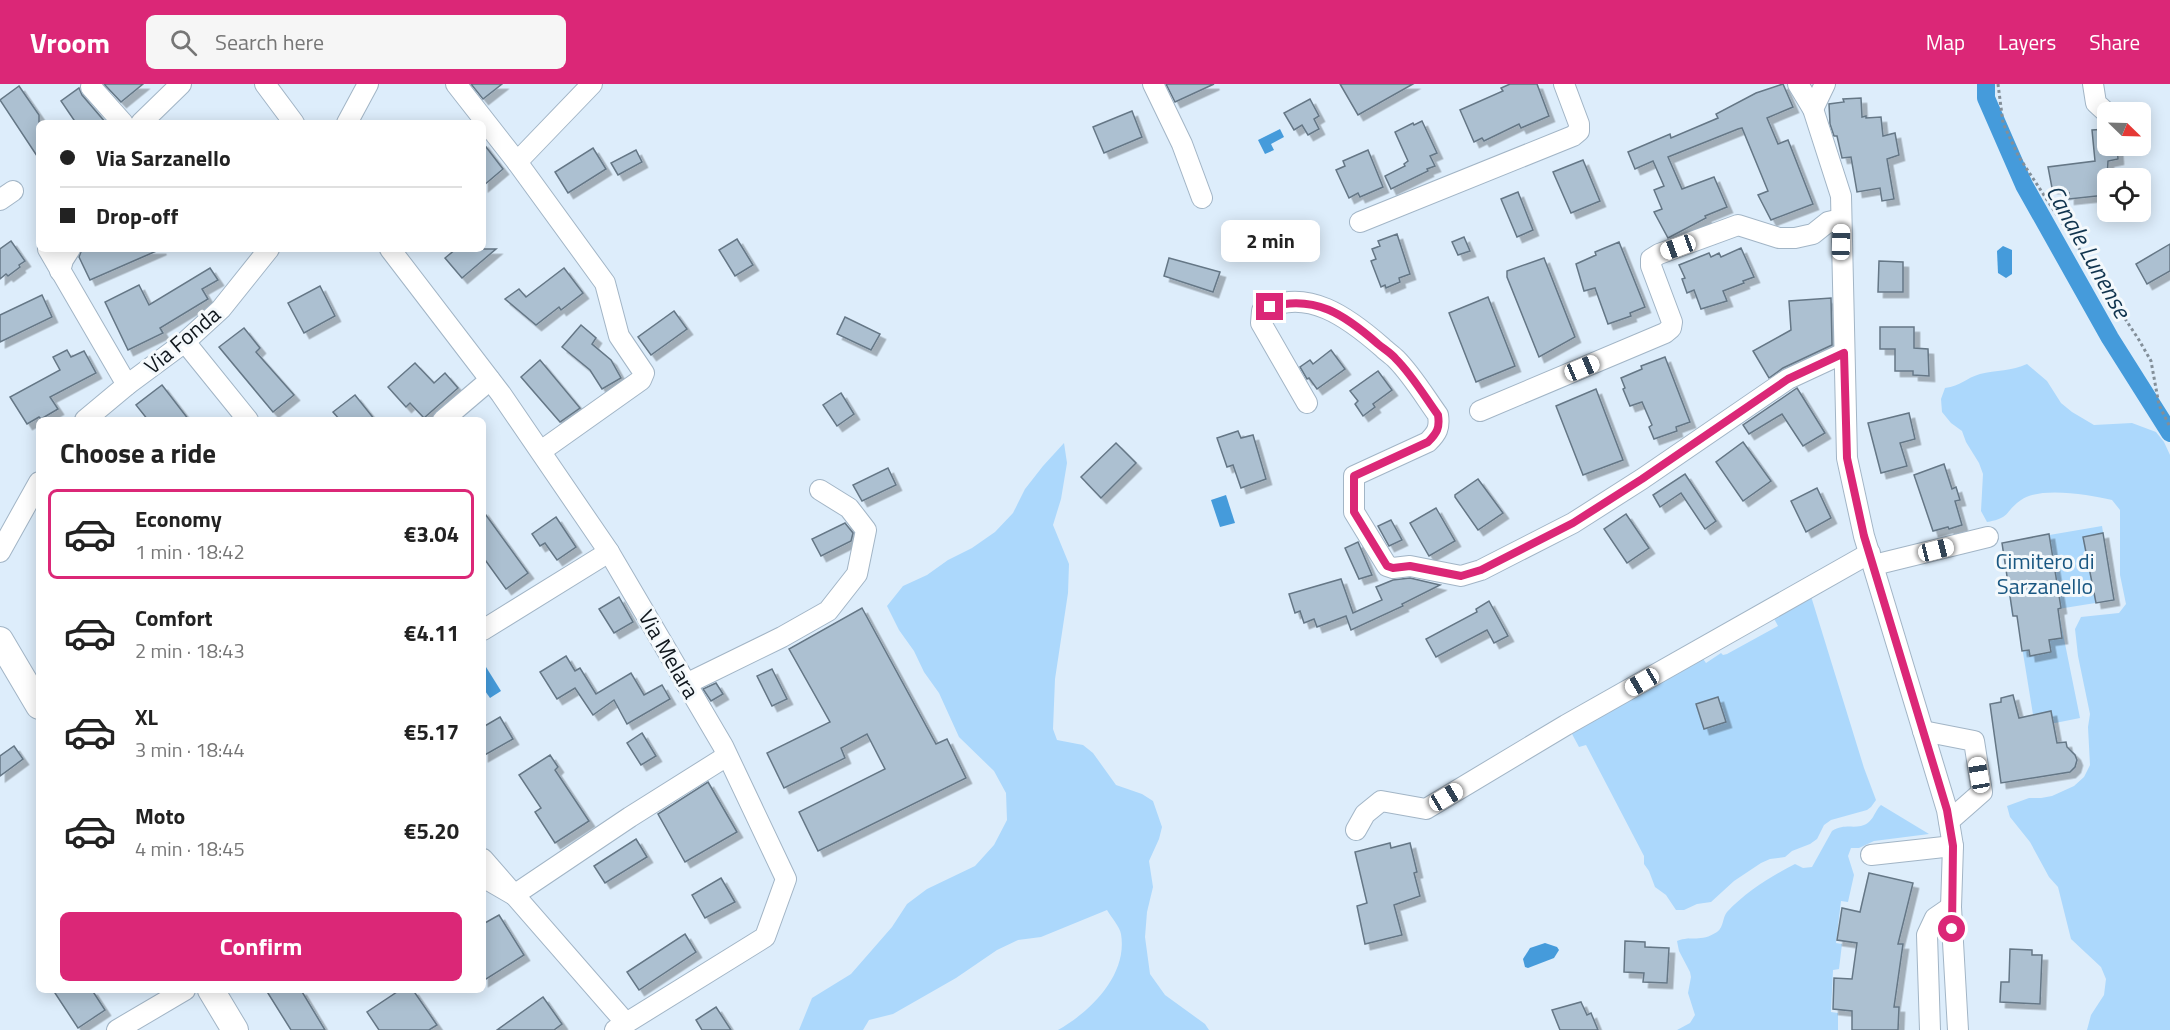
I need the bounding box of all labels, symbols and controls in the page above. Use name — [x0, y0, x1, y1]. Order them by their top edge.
search box — [146, 15, 566, 69]
text: Vroom — [30, 21, 110, 64]
text: Search here — [215, 25, 324, 59]
icon: search — [167, 26, 200, 59]
text: Map — [1926, 26, 1965, 58]
text: Layers — [1998, 26, 2056, 58]
text: Share — [2089, 26, 2140, 58]
north arrow — [2097, 102, 2151, 156]
map controls — [2097, 102, 2151, 222]
text: Via Sarzanello — [96, 141, 231, 175]
button: locate — [2097, 168, 2151, 222]
water label: Canale Lunense — [2037, 178, 2142, 326]
text: Drop-off — [96, 199, 178, 233]
callout: 2 min — [1220, 220, 1320, 262]
car — [1832, 224, 1850, 260]
text: 2 min — [1246, 225, 1295, 256]
car — [1658, 232, 1698, 262]
route end — [1256, 293, 1283, 320]
street label: Via Fonda — [136, 298, 228, 382]
car — [1562, 353, 1602, 383]
text: Choose a ride — [60, 432, 216, 473]
text: Economy — [135, 502, 222, 536]
icon: car — [63, 507, 117, 561]
text: €3.04 — [404, 517, 459, 551]
text: 1 min · 18:42 — [135, 536, 245, 567]
car — [1916, 537, 1956, 563]
park label: Cimitero di Sarzanello — [1995, 544, 2095, 603]
text: Comfort — [135, 601, 213, 635]
street label: Via Melara — [630, 603, 708, 705]
icon: car — [63, 606, 117, 660]
text: €4.11 — [404, 616, 459, 650]
text: 2 min · 18:43 — [135, 635, 245, 666]
car — [1622, 665, 1662, 699]
text: XL — [135, 700, 158, 734]
icon: car — [63, 705, 117, 759]
text: €5.17 — [404, 715, 459, 749]
text: 3 min · 18:44 — [135, 734, 245, 765]
car — [1967, 756, 1991, 794]
car — [1426, 780, 1466, 814]
text: Moto — [135, 799, 185, 833]
icon: car — [63, 804, 117, 858]
text: €5.20 — [404, 814, 459, 848]
text: 4 min · 18:45 — [135, 833, 245, 864]
button: Confirm — [60, 912, 462, 981]
route start — [1938, 915, 1965, 942]

